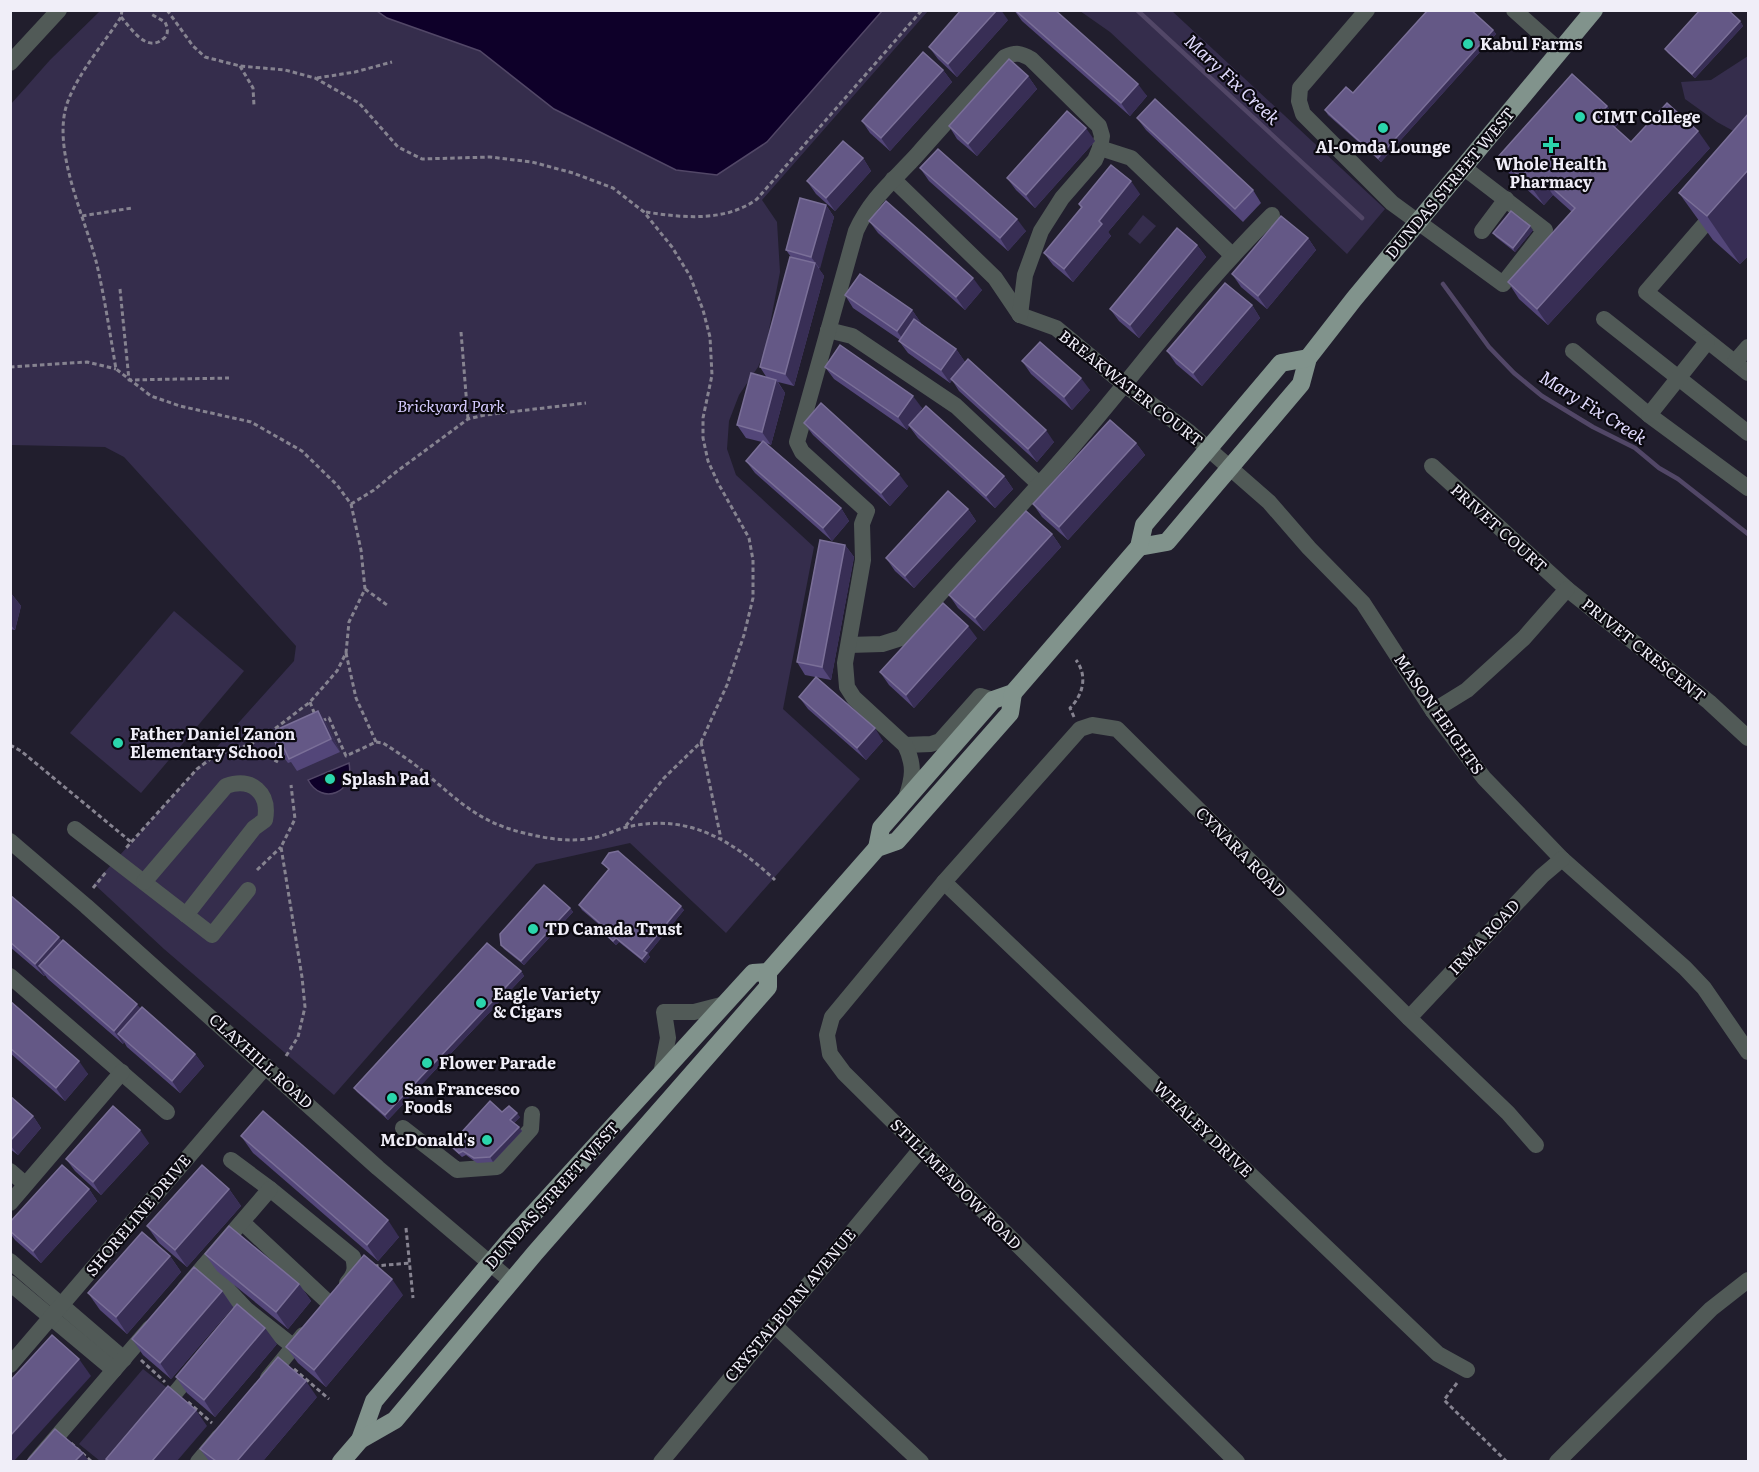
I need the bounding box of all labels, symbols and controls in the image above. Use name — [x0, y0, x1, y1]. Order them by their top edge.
water label: Mary Fix Creek — [1179, 27, 1287, 130]
place label: Kabul Farms — [1480, 31, 1582, 55]
marker: Kabul Farms — [1461, 37, 1475, 51]
street label: DUNDAS STREET WEST — [1379, 101, 1520, 263]
place label: CIMT College — [1592, 104, 1701, 128]
marker: CIMT College — [1573, 110, 1587, 124]
marker: Al-Omda Lounge — [1376, 121, 1390, 135]
place label: Al-Omda Lounge — [1315, 134, 1451, 158]
marker: Whole Health Pharmacy — [1544, 138, 1558, 152]
place label: Whole Health Pharmacy — [1495, 151, 1607, 193]
street label: BREAKWATER COURT — [1055, 323, 1209, 451]
water label: Mary Fix Creek — [1535, 363, 1653, 451]
park label: Brickyard Park — [397, 393, 505, 417]
street label: PRIVET COURT — [1446, 477, 1553, 577]
street label: PRIVET CRESCENT — [1577, 592, 1712, 707]
street label: MASON HEIGHTS — [1389, 648, 1491, 779]
place label: Father Daniel Zanon Elementary School — [130, 721, 295, 763]
marker: Father Daniel Zanon Elementary School — [111, 736, 125, 750]
place label: Splash Pad — [342, 766, 430, 790]
marker: Splash Pad — [323, 772, 337, 786]
street label: CYNARA ROAD — [1191, 801, 1292, 902]
street label: IRMA ROAD — [1442, 893, 1525, 979]
place label: TD Canada Trust — [545, 916, 682, 940]
marker: TD Canada Trust — [526, 922, 540, 936]
place label: Eagle Variety & Cigars — [493, 981, 601, 1023]
marker: Eagle Variety & Cigars — [474, 996, 488, 1010]
street label: CLAYHILL ROAD — [204, 1007, 319, 1114]
place label: Flower Parade — [439, 1050, 556, 1074]
marker: Flower Parade — [420, 1056, 434, 1070]
street label: WHALEY DRIVE — [1149, 1075, 1259, 1182]
place label: San Francesco Foods — [404, 1076, 520, 1118]
marker: San Francesco Foods — [385, 1091, 399, 1105]
street label: STILLMEADOW ROAD — [886, 1112, 1028, 1254]
street label: DUNDAS STREET WEST — [478, 1115, 624, 1273]
place label: McDonald's — [380, 1127, 475, 1151]
marker: McDonald's — [480, 1133, 494, 1147]
street label: SHORELINE DRIVE — [79, 1148, 196, 1281]
street label: CRYSTALBURN AVENUE — [718, 1223, 861, 1386]

